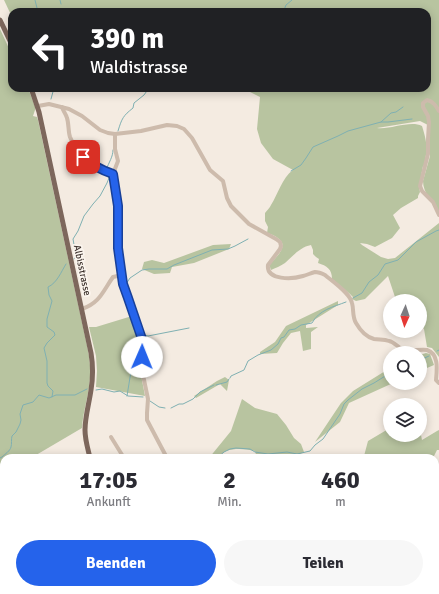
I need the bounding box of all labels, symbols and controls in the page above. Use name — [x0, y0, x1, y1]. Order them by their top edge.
text: 390 m — [90, 22, 164, 56]
icon: left — [24, 24, 76, 76]
text: Waldistrasse — [90, 56, 188, 78]
pin — [66, 140, 100, 174]
icon: arrive — [72, 146, 94, 168]
street label: Albisstrasse — [71, 244, 93, 297]
north arrow — [383, 294, 427, 338]
map controls — [383, 294, 427, 442]
position arrow — [121, 336, 163, 378]
button: search — [383, 346, 427, 390]
button: layers — [383, 398, 427, 442]
text: 17:05 — [79, 465, 138, 495]
text: 2 — [223, 465, 236, 495]
text: 460 — [321, 465, 360, 495]
text: Ankunft — [87, 494, 131, 510]
text: Min. — [217, 494, 242, 510]
text: m — [335, 494, 346, 510]
button: Beenden — [16, 540, 216, 586]
button: Teilen — [224, 540, 423, 586]

